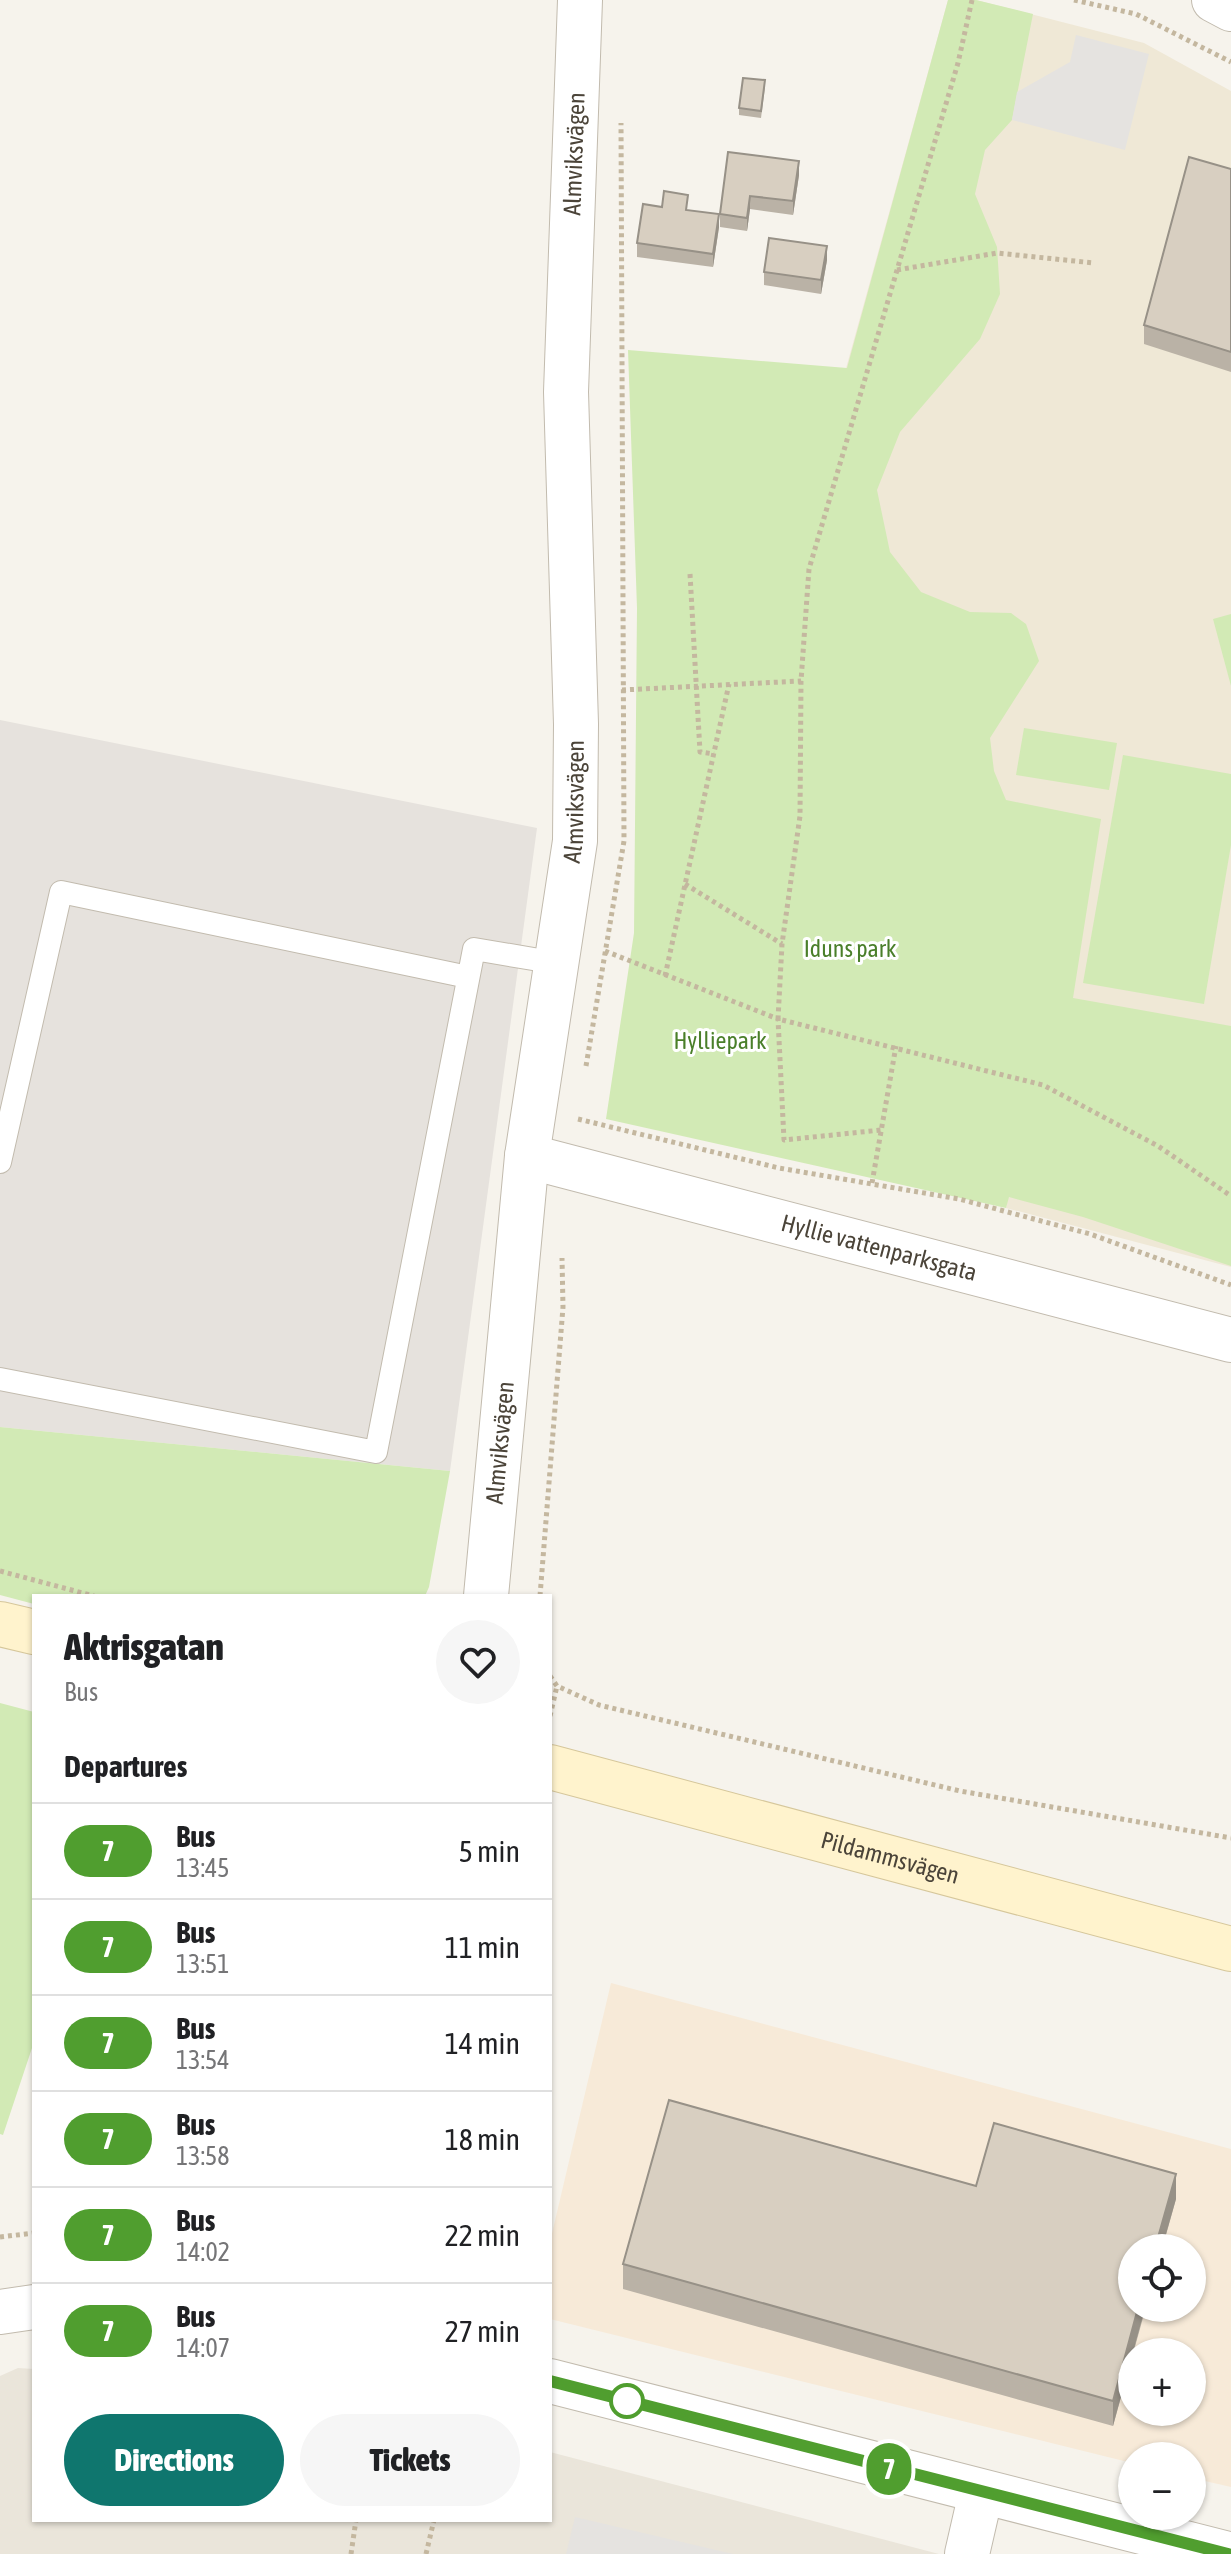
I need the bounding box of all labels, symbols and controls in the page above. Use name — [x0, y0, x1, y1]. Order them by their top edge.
street label: Almviksvägen — [558, 92, 590, 216]
street label: Almviksvägen — [558, 740, 589, 865]
park label: Iduns park — [804, 935, 897, 962]
park label: Hylliepark — [673, 1027, 767, 1054]
street label: Hyllie vattenparksgata — [779, 1209, 980, 1286]
street label: Almviksvägen — [481, 1380, 519, 1505]
button: heart — [436, 1620, 520, 1704]
text: Aktrisgatan — [64, 1625, 224, 1668]
text: Bus — [64, 1677, 98, 1707]
text: Departures — [64, 1749, 187, 1783]
text: Bus — [176, 1819, 215, 1853]
street label: Pildammsvägen — [818, 1826, 962, 1889]
text: 5 min — [459, 1834, 520, 1868]
text: 7 — [101, 1835, 115, 1867]
text: 13:45 — [176, 1853, 230, 1883]
text: Bus — [176, 1915, 215, 1949]
text: 11 min — [445, 1930, 520, 1964]
text: 7 — [101, 1931, 115, 1963]
text: 13:51 — [176, 1949, 230, 1979]
text: Bus — [176, 2011, 215, 2045]
text: 14 min — [445, 2026, 520, 2060]
text: 7 — [101, 2027, 115, 2059]
text: 13:54 — [176, 2045, 230, 2075]
text: Bus — [176, 2107, 215, 2141]
text: 18 min — [445, 2122, 520, 2156]
text: 7 — [101, 2123, 115, 2155]
text: 13:58 — [176, 2141, 230, 2171]
text: Bus — [176, 2203, 215, 2237]
text: 22 min — [445, 2218, 520, 2252]
text: 7 — [101, 2219, 115, 2251]
map controls — [1118, 2234, 1206, 2530]
button: locate — [1118, 2234, 1206, 2322]
text: 14:02 — [176, 2237, 230, 2267]
text: Bus — [176, 2299, 215, 2333]
text: 27 min — [445, 2314, 520, 2348]
text: 7 — [101, 2315, 115, 2347]
text: 14:07 — [176, 2333, 230, 2363]
button: + — [1118, 2338, 1206, 2426]
unlabelled marker — [610, 2384, 644, 2418]
button: Directions — [64, 2414, 284, 2506]
button: Tickets — [300, 2414, 520, 2506]
button: − — [1118, 2442, 1206, 2530]
line badge: 7 — [863, 2443, 915, 2495]
text: 7 — [882, 2453, 896, 2485]

